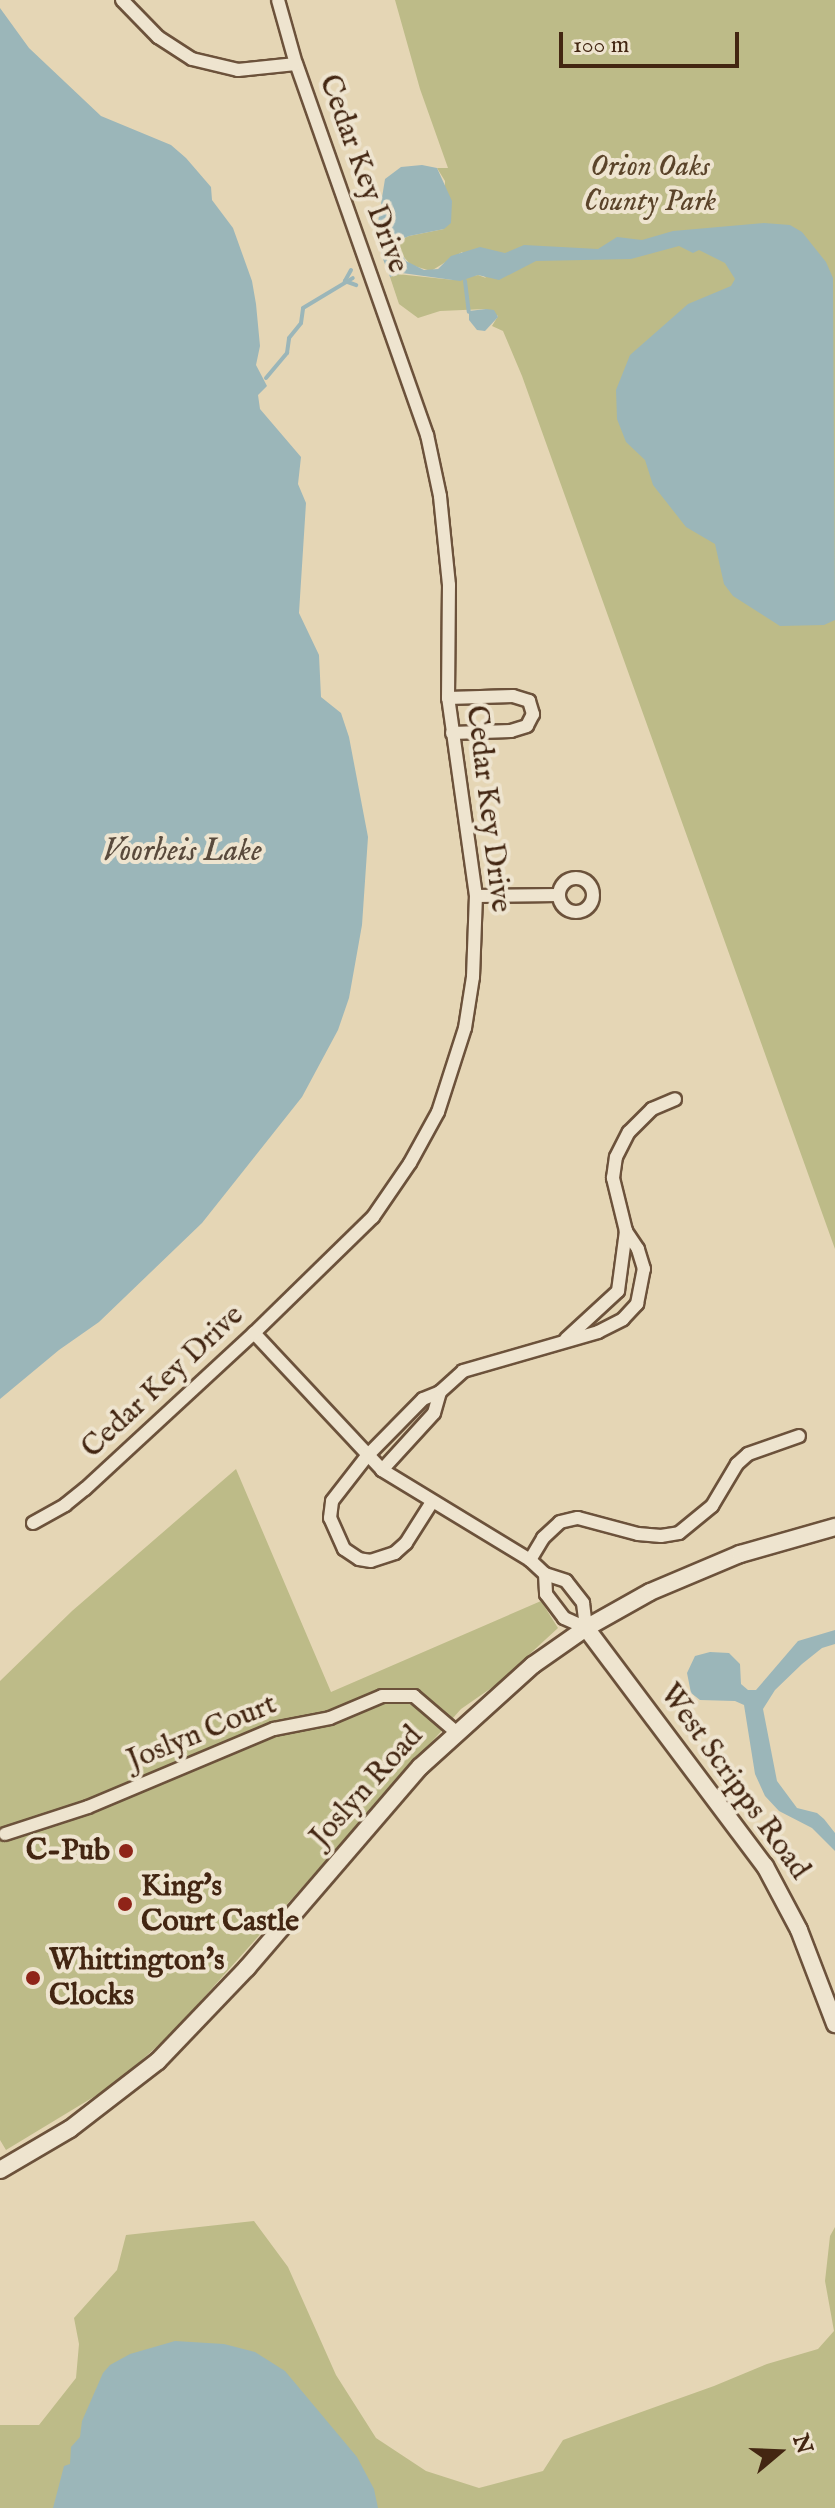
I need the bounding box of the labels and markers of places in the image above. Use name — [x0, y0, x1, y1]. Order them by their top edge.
place label: C-Pub — [26, 1833, 110, 1869]
marker: C-Pub — [117, 1842, 135, 1860]
place label: King's Court Castle — [141, 1869, 299, 1940]
marker: King's Court Castle — [116, 1895, 134, 1913]
place label: Whittington's Clocks — [49, 1943, 225, 2014]
marker: Whittington's Clocks — [24, 1969, 42, 1987]

